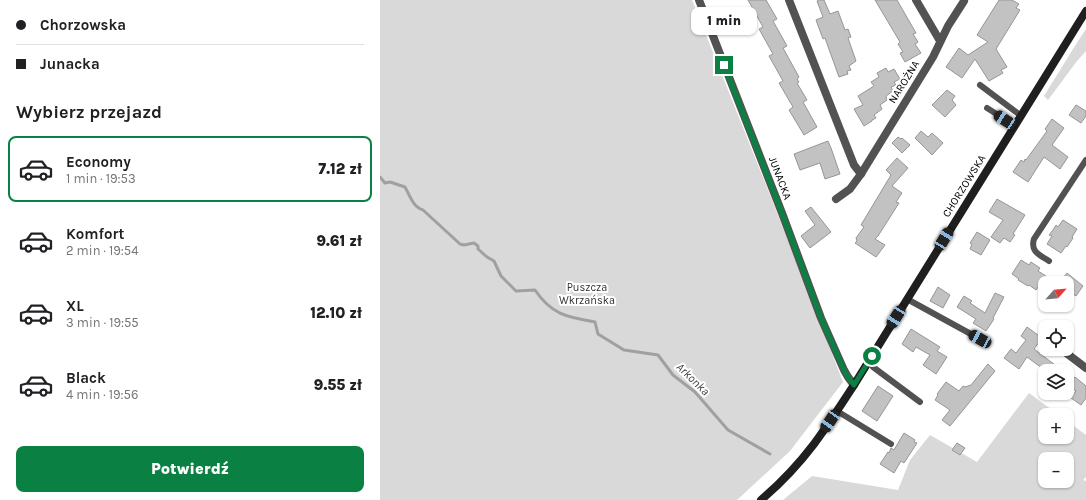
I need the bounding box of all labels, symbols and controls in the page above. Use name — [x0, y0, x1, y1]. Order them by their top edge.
callout: 1 min — [691, 7, 757, 35]
text: 1 min — [707, 13, 741, 28]
text: Chorzowska — [40, 16, 126, 34]
text: Junacka — [40, 55, 100, 73]
route end — [715, 56, 733, 74]
street label: NAROŻNA — [885, 57, 923, 106]
text: Wybierz przejazd — [16, 101, 162, 123]
car — [992, 108, 1018, 132]
icon: car — [18, 151, 54, 187]
street label: CHORZOWSKA — [940, 152, 989, 220]
text: Economy — [66, 153, 131, 171]
street label: JUNACKA — [766, 155, 794, 202]
text: 7.12 zł — [318, 160, 362, 178]
text: 1 min · 19:53 — [66, 171, 136, 186]
icon: car — [18, 223, 54, 259]
text: Komfort — [66, 225, 124, 243]
car — [933, 226, 955, 252]
text: 9.61 zł — [316, 232, 362, 250]
text: 2 min · 19:54 — [66, 243, 138, 258]
north arrow — [1038, 276, 1074, 312]
map controls — [1038, 276, 1074, 488]
park label: Puszcza Wkrzańska — [559, 281, 615, 307]
icon: car — [18, 295, 54, 331]
text: XL — [66, 297, 84, 315]
text: 12.10 zł — [310, 304, 362, 322]
car — [885, 304, 907, 330]
text: 3 min · 19:55 — [66, 315, 139, 330]
button: locate — [1038, 320, 1074, 356]
car — [967, 328, 993, 350]
route start — [863, 347, 881, 365]
water label: Arkonka — [673, 360, 713, 398]
button: layers — [1038, 364, 1074, 400]
icon: car — [18, 367, 54, 403]
text: Black — [66, 369, 106, 387]
text: 9.55 zł — [314, 376, 362, 394]
text: 4 min · 19:56 — [66, 387, 138, 402]
car — [818, 408, 842, 434]
button: + — [1038, 408, 1074, 444]
button: Potwierdź — [16, 446, 364, 492]
button: − — [1038, 452, 1074, 488]

